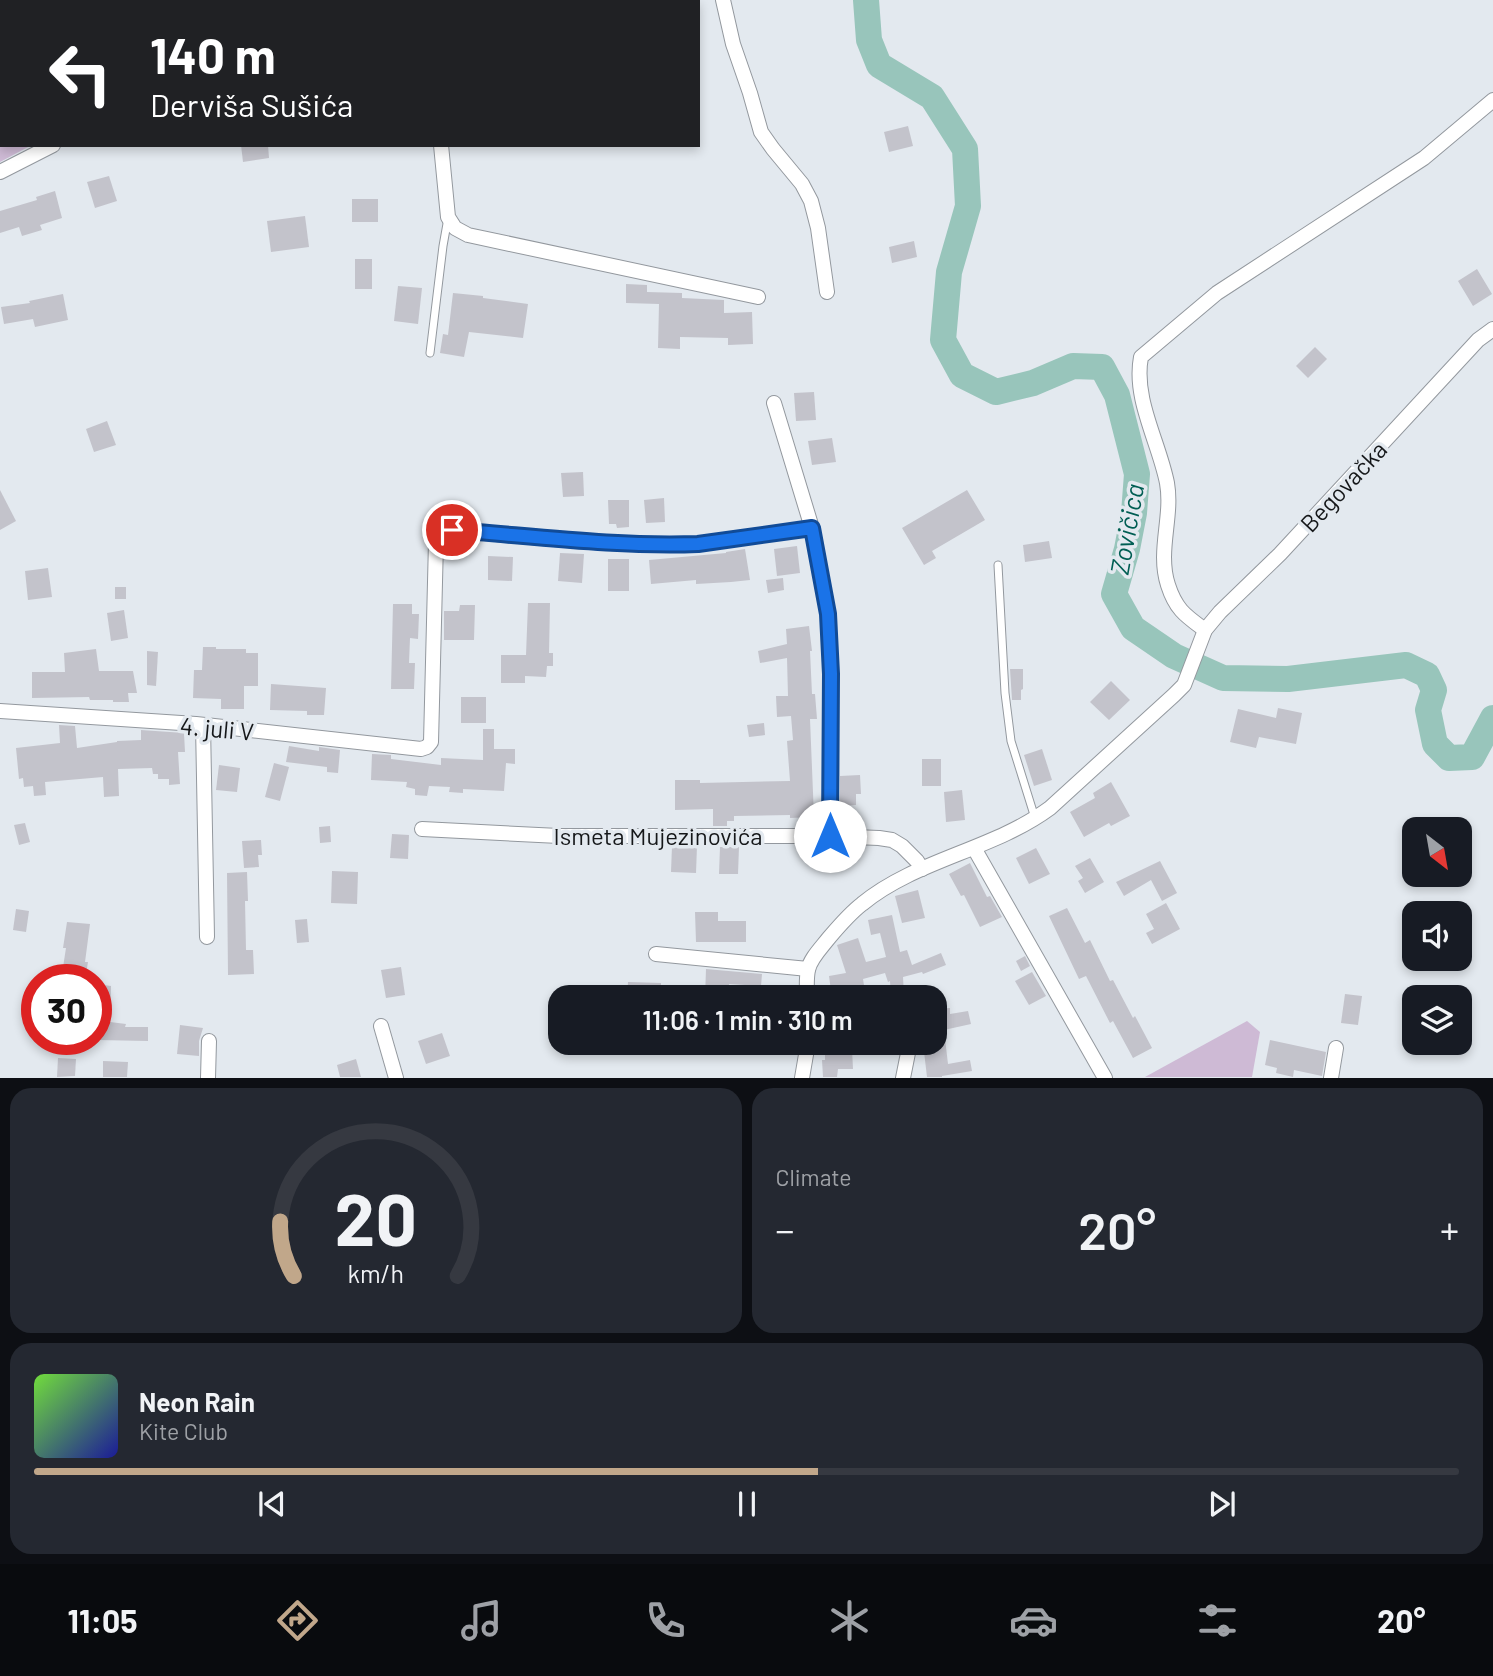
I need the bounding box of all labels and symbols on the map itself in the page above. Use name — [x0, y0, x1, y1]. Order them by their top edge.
street label: Begovačka — [1294, 435, 1392, 537]
water label: Zovičica — [1103, 481, 1149, 577]
pin — [422, 500, 482, 560]
street label: 4. juli V — [179, 710, 255, 746]
position arrow — [793, 799, 867, 873]
north arrow — [1402, 817, 1472, 887]
street label: Ismeta Mujezinovića — [554, 821, 763, 850]
speed limit sign: 30 — [21, 964, 112, 1055]

